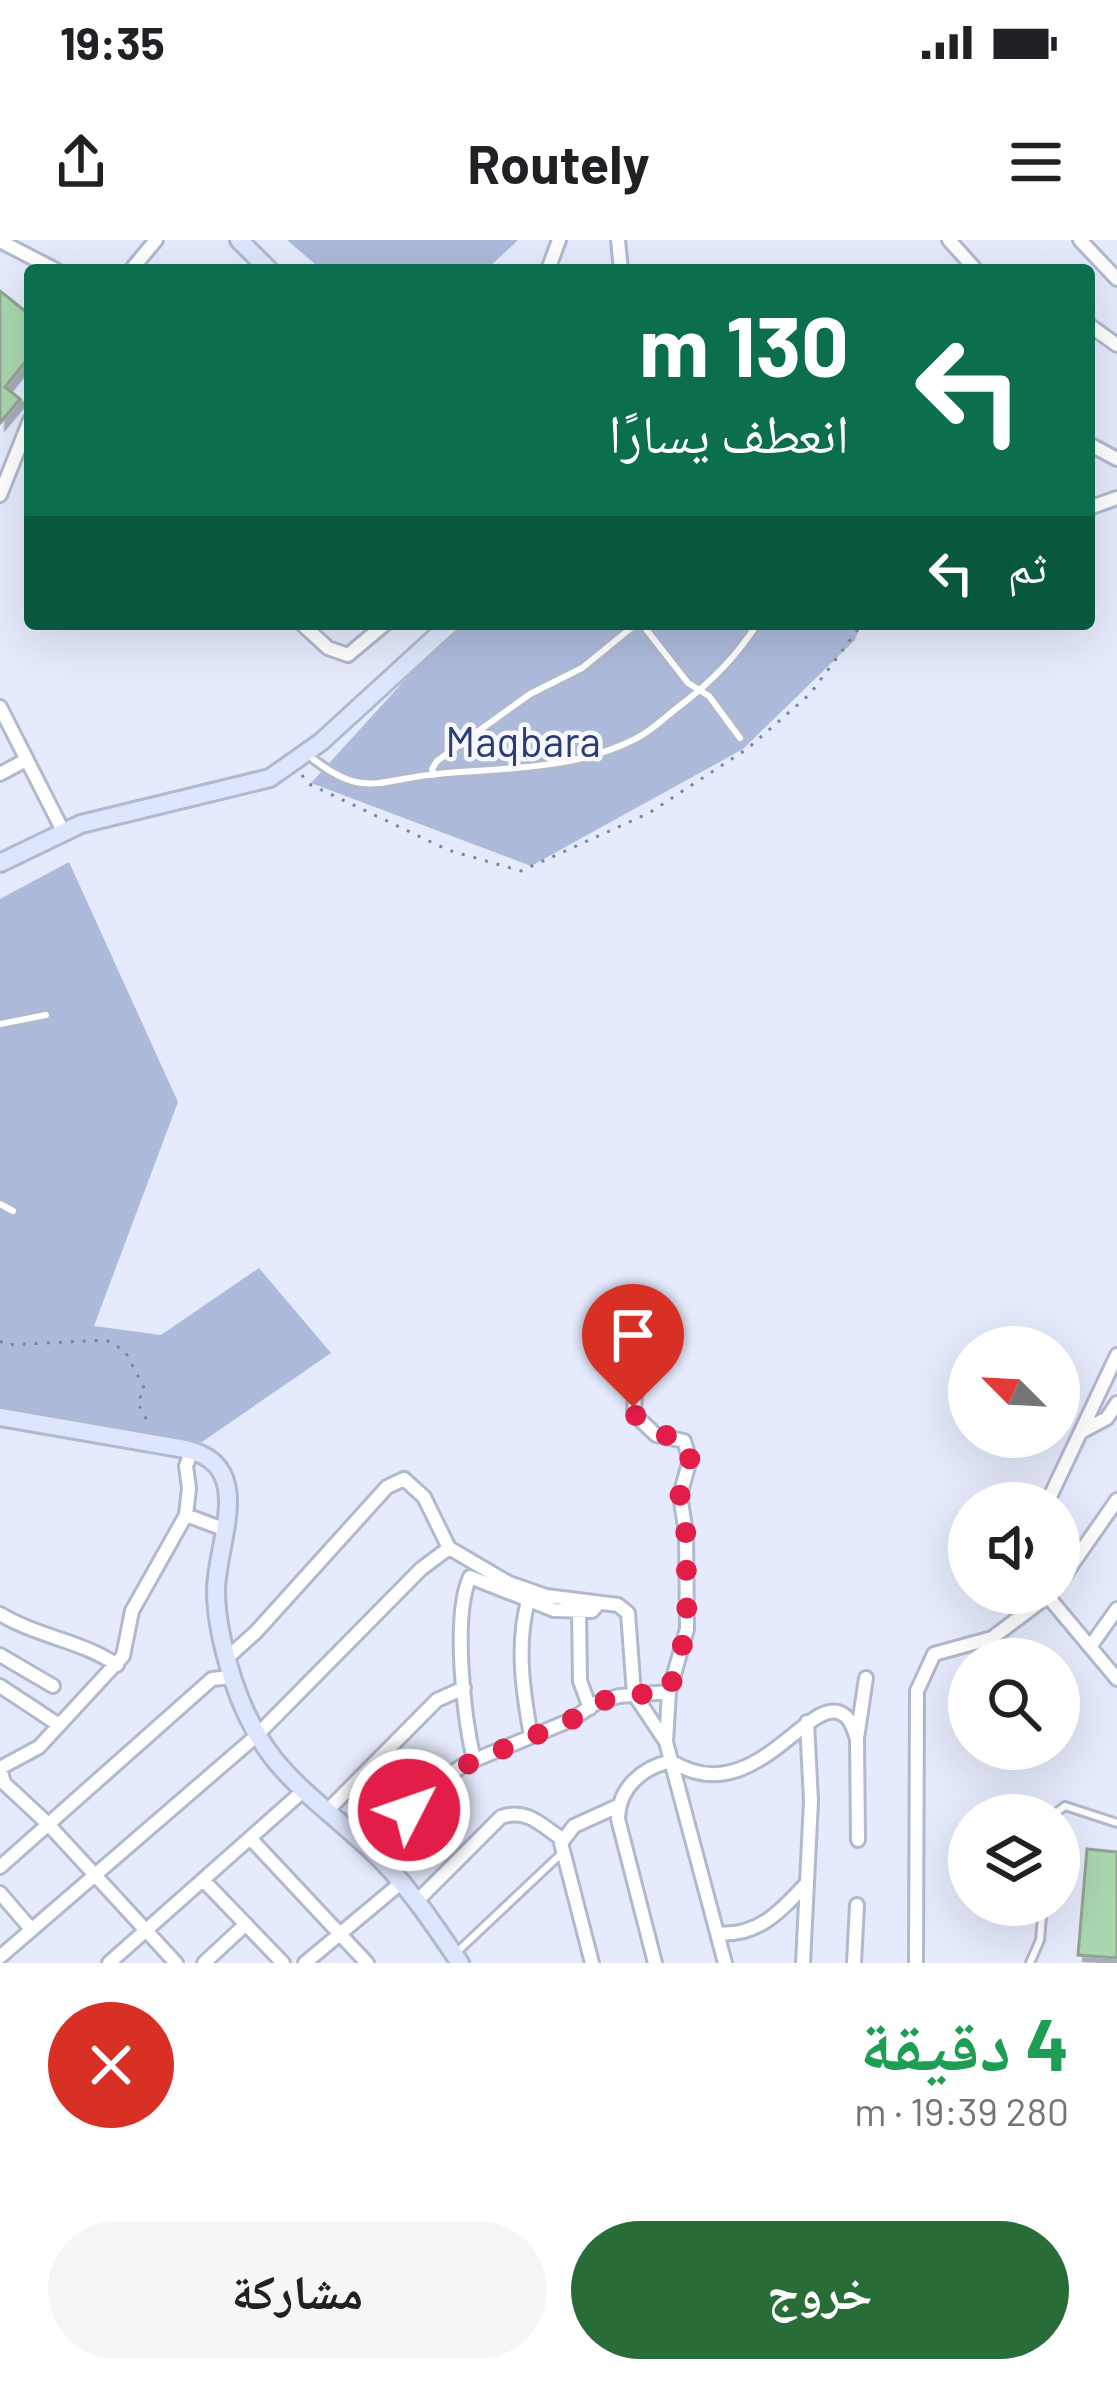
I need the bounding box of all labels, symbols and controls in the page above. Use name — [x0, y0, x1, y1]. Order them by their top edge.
text: 19:35 — [60, 15, 165, 69]
icon: share — [48, 129, 114, 195]
icon: menu — [1003, 129, 1069, 195]
text: Routely — [467, 130, 650, 195]
text: 130 m — [639, 293, 849, 394]
icon: left — [891, 312, 1047, 468]
text: انعطف يسارًا — [608, 399, 849, 464]
text: ثم — [1008, 538, 1047, 592]
icon: left — [918, 540, 984, 606]
park label: Maqbara — [445, 715, 601, 766]
pin — [582, 1284, 684, 1407]
icon: arrive — [600, 1302, 666, 1368]
north arrow — [948, 1326, 1080, 1458]
map controls — [948, 1326, 1080, 1926]
button: sound — [948, 1482, 1080, 1614]
button: search — [948, 1638, 1080, 1770]
position arrow — [346, 1747, 472, 1873]
button: layers — [948, 1794, 1080, 1926]
text: 4 دقيقة — [860, 1999, 1069, 2085]
button: close — [48, 2002, 174, 2128]
text: 280 m · 19:39 — [854, 2087, 1069, 2134]
button: مشاركة — [48, 2221, 547, 2359]
button: خروج — [571, 2221, 1069, 2359]

